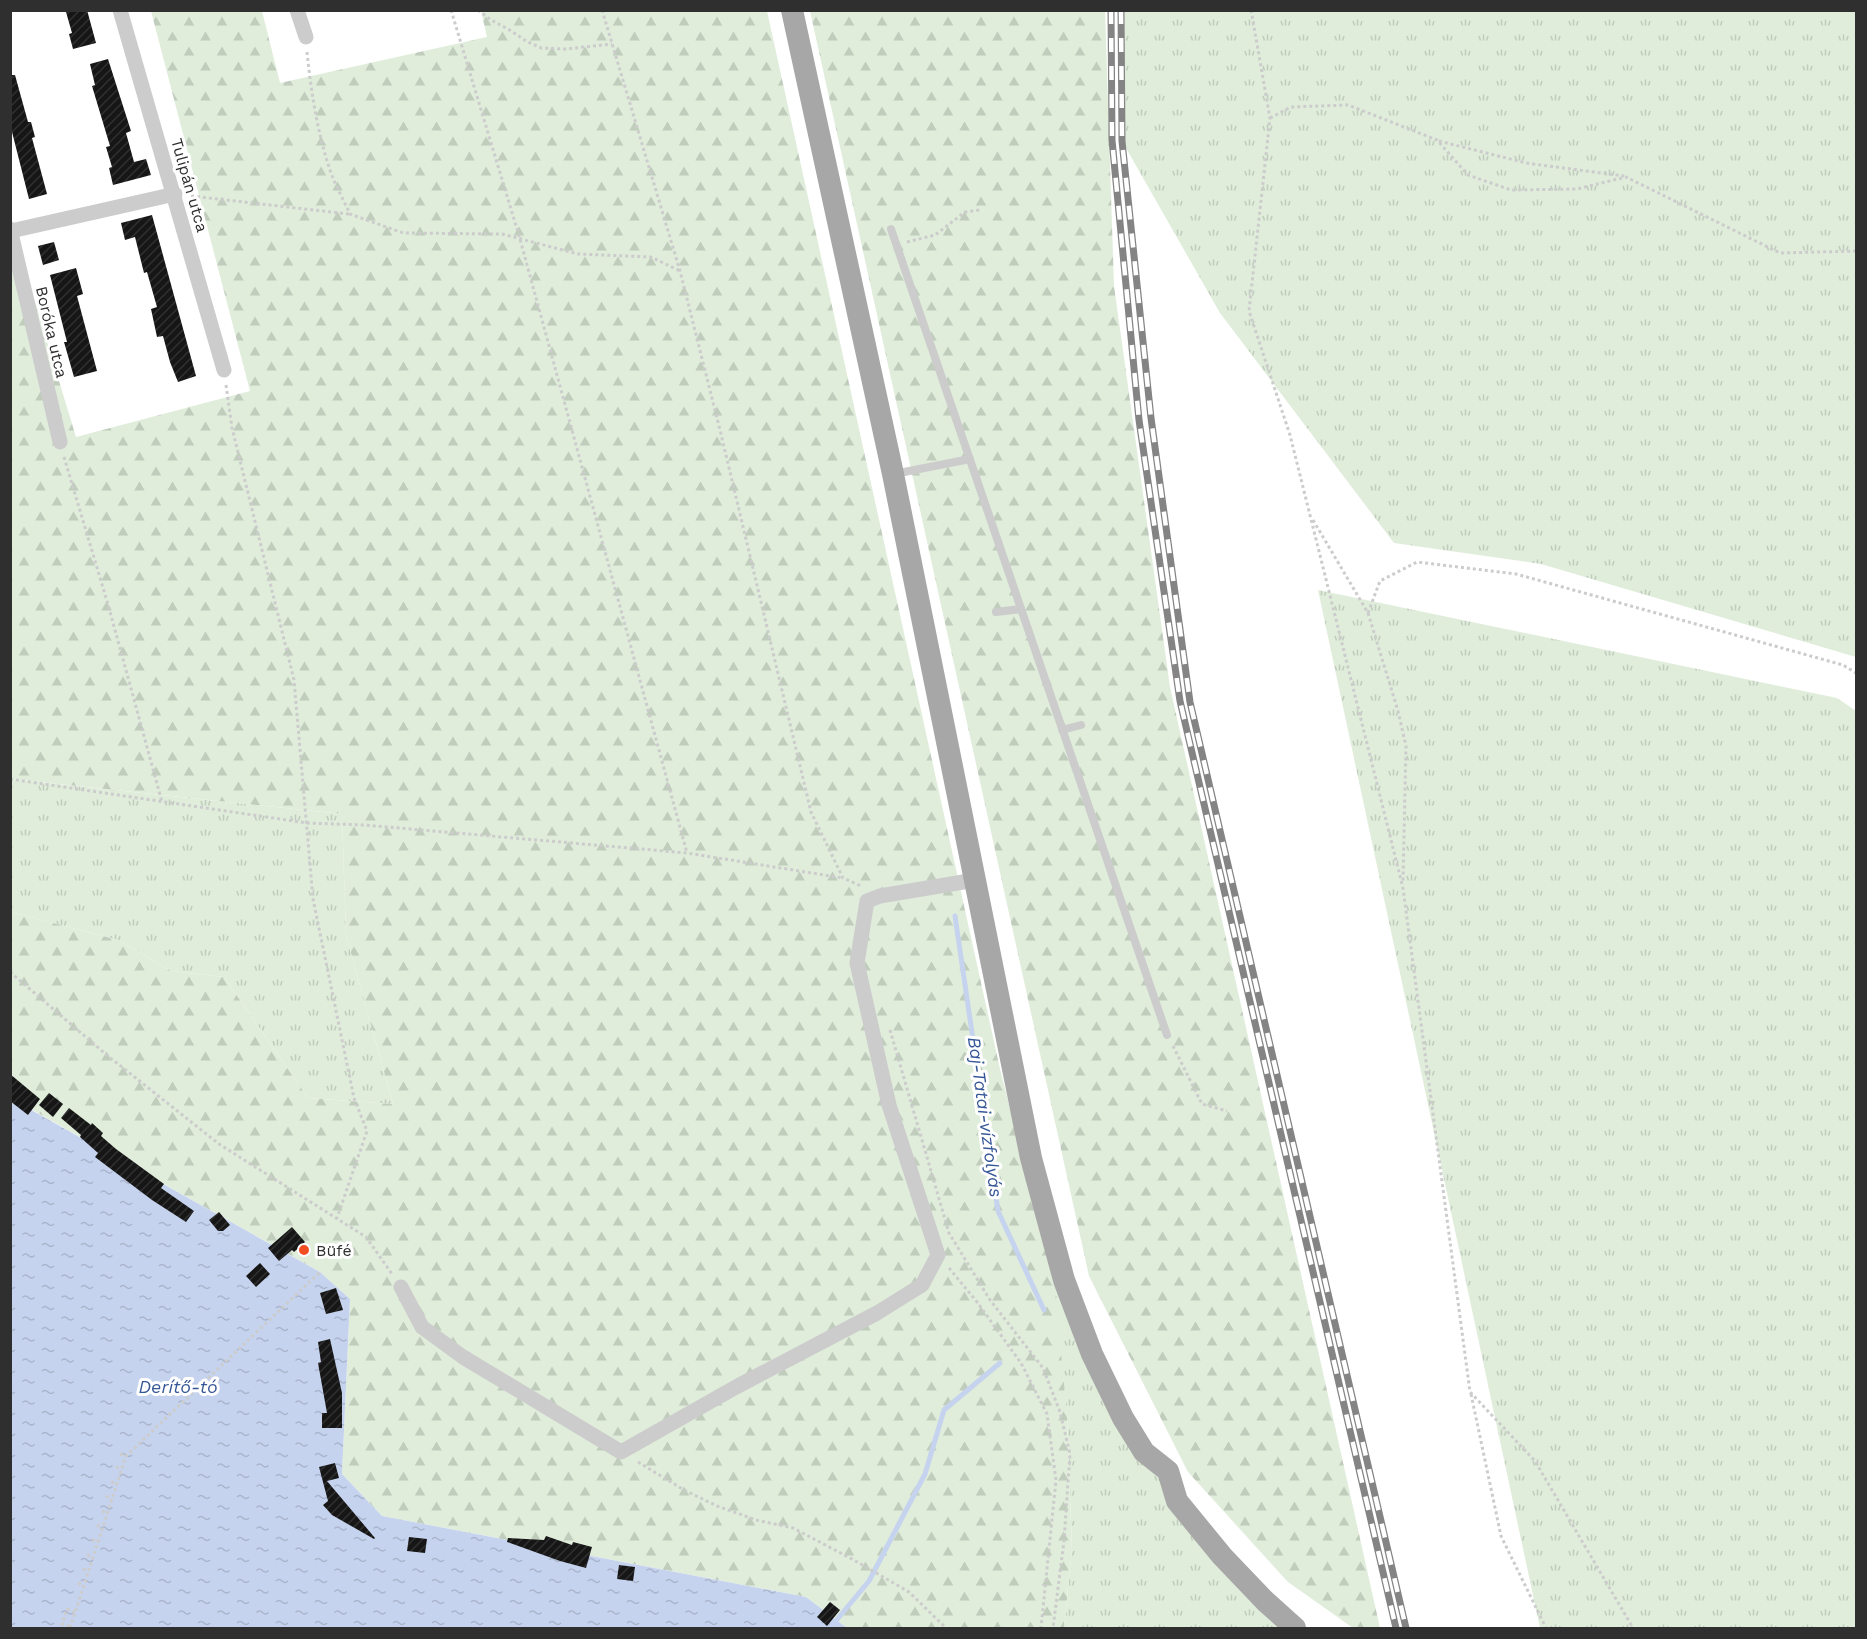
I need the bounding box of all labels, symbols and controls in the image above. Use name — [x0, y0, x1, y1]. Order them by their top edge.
street label: Tulipán utca — [167, 136, 212, 234]
street label: Boróka utca — [32, 284, 71, 380]
water label: Baj-Tatai-vízfolyás — [964, 1035, 1007, 1198]
place label: Büfé — [316, 1241, 352, 1260]
marker: Büfé — [297, 1243, 311, 1257]
water label: Derítő-tó — [138, 1376, 218, 1397]

